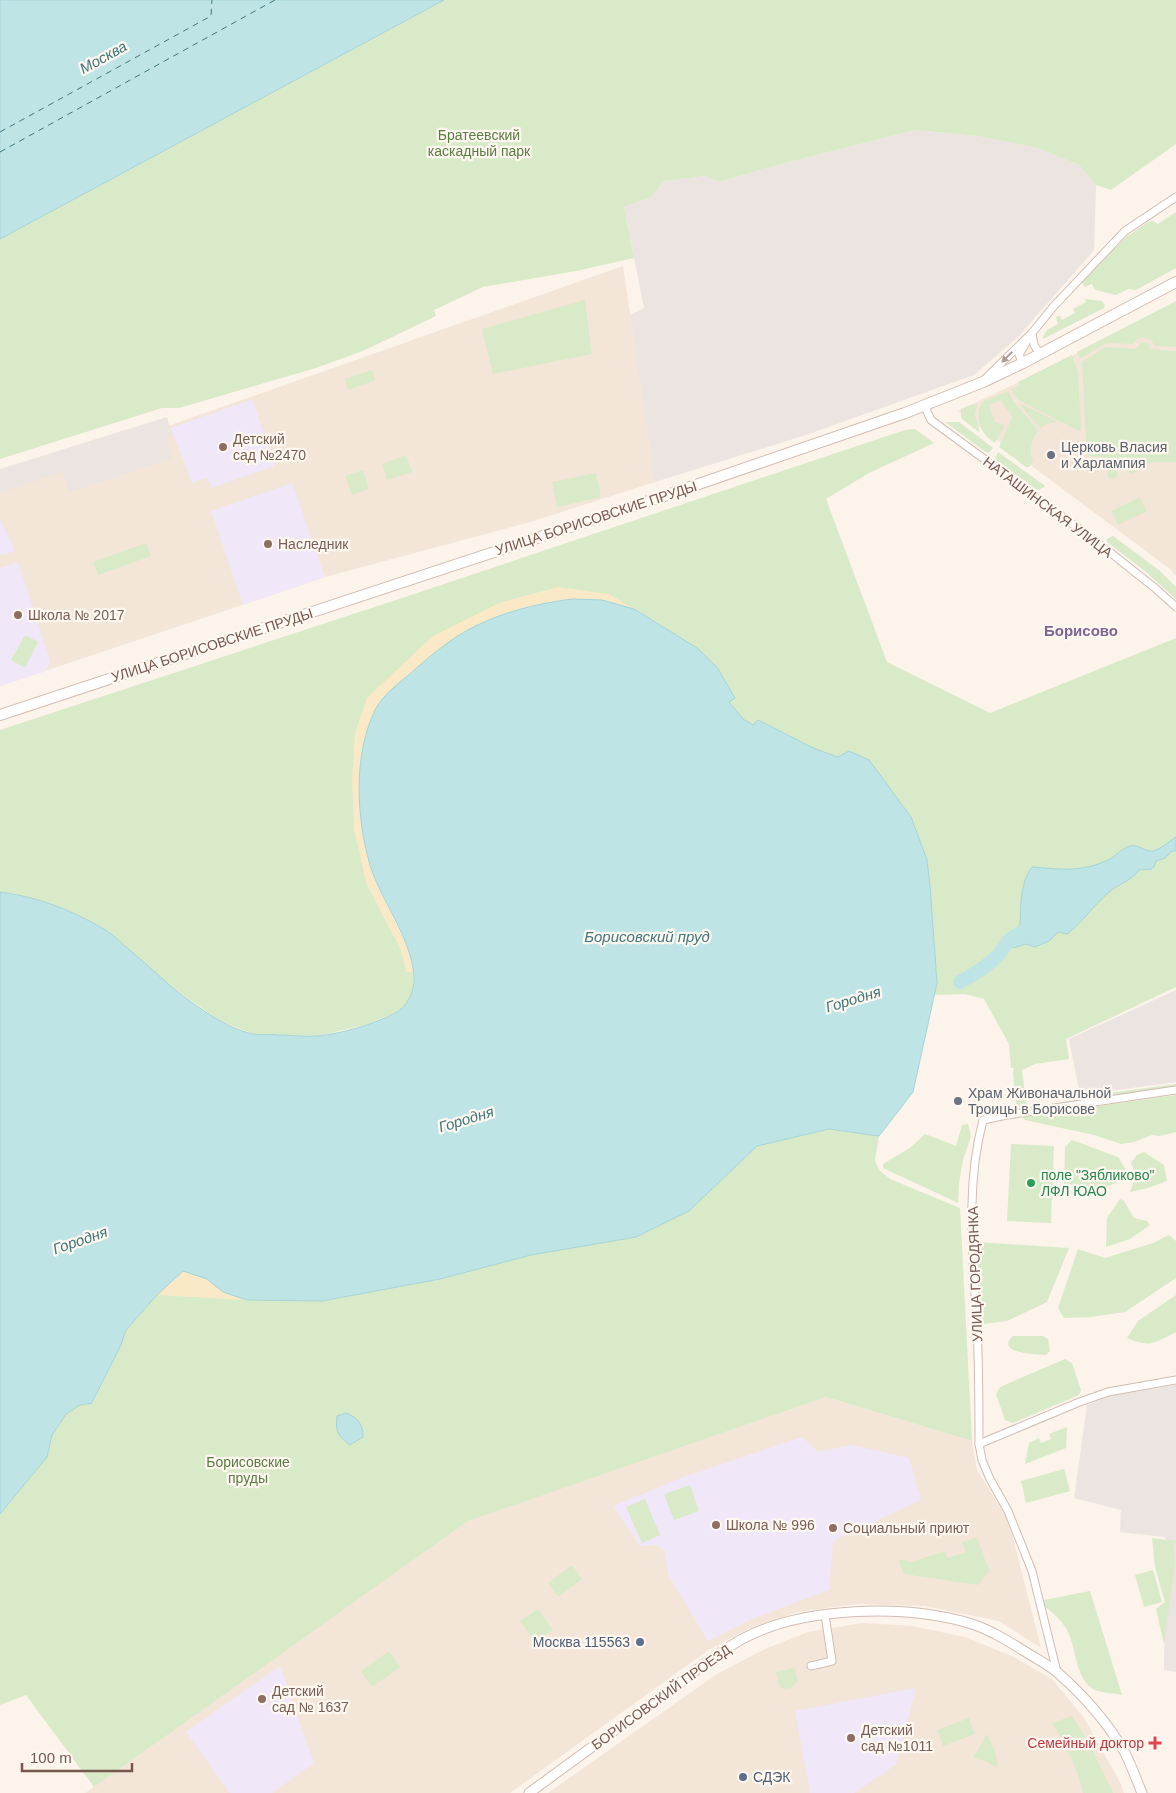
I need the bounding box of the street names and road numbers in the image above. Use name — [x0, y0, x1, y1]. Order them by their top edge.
street label: НАТАШИНСКАЯ УЛИЦА — [980, 453, 1116, 561]
street label: УЛИЦА БОРИСОВСКИЕ ПРУДЫ — [493, 478, 699, 558]
street label: УЛИЦА БОРИСОВСКИЕ ПРУДЫ — [109, 605, 315, 685]
street label: УЛИЦА ГОРОДЯНКА — [965, 1205, 985, 1342]
street label: БОРИСОВСКИЙ ПРОЕЗД — [588, 1640, 734, 1753]

